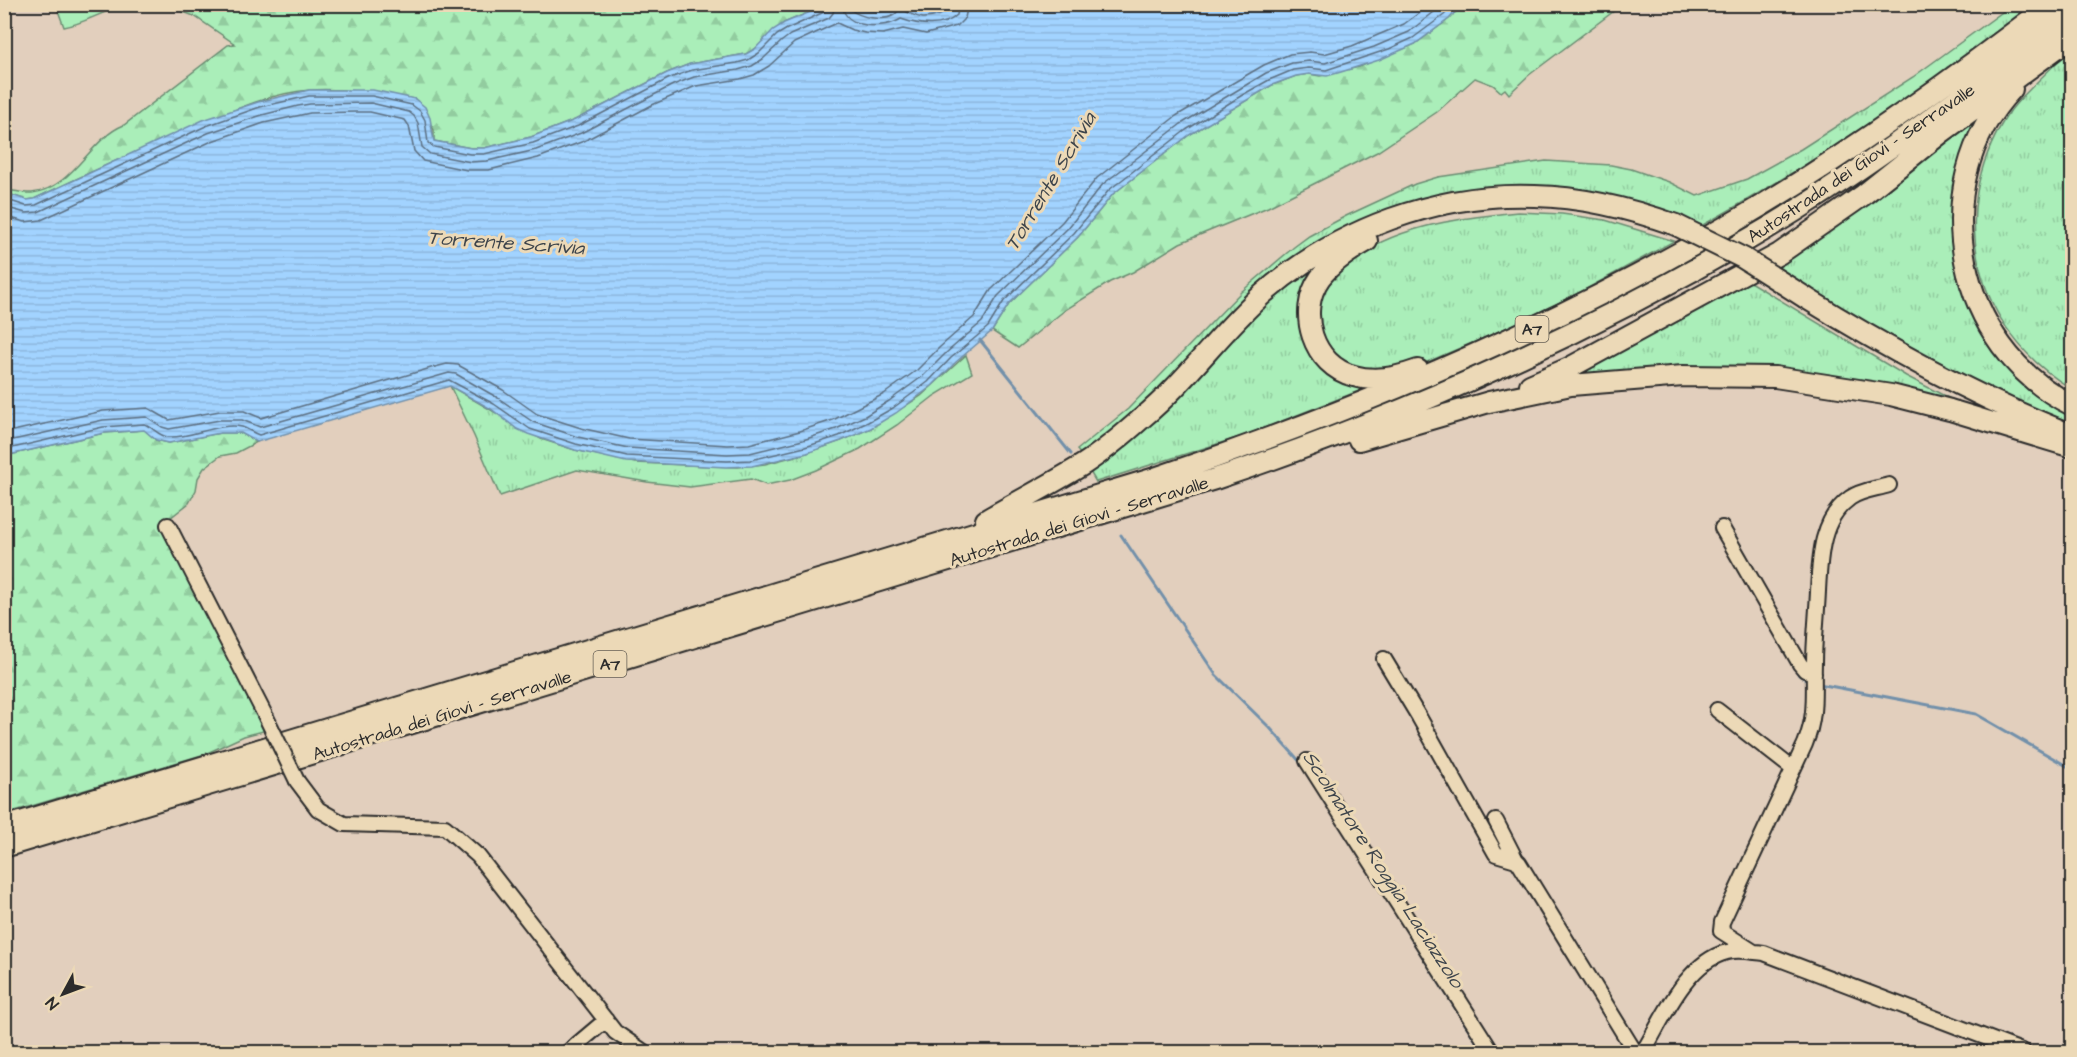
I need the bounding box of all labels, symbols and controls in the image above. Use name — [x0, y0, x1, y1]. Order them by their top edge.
street label: Autostrada dei Giovi - Serravalle — [1743, 78, 1980, 249]
water label: Torrente Scrivia — [999, 106, 1104, 256]
water label: Torrente Scrivia — [427, 224, 586, 262]
road number: A7 — [1516, 316, 1549, 342]
street label: Autostrada dei Giovi - Serravalle — [947, 470, 1212, 573]
road number: A7 — [594, 651, 626, 677]
street label: Autostrada dei Giovi - Serravalle — [310, 664, 575, 767]
water label: Scolmatore Roggia Laciazzolo — [1295, 746, 1471, 996]
north arrow — [33, 964, 93, 1024]
text: N — [41, 992, 64, 1014]

